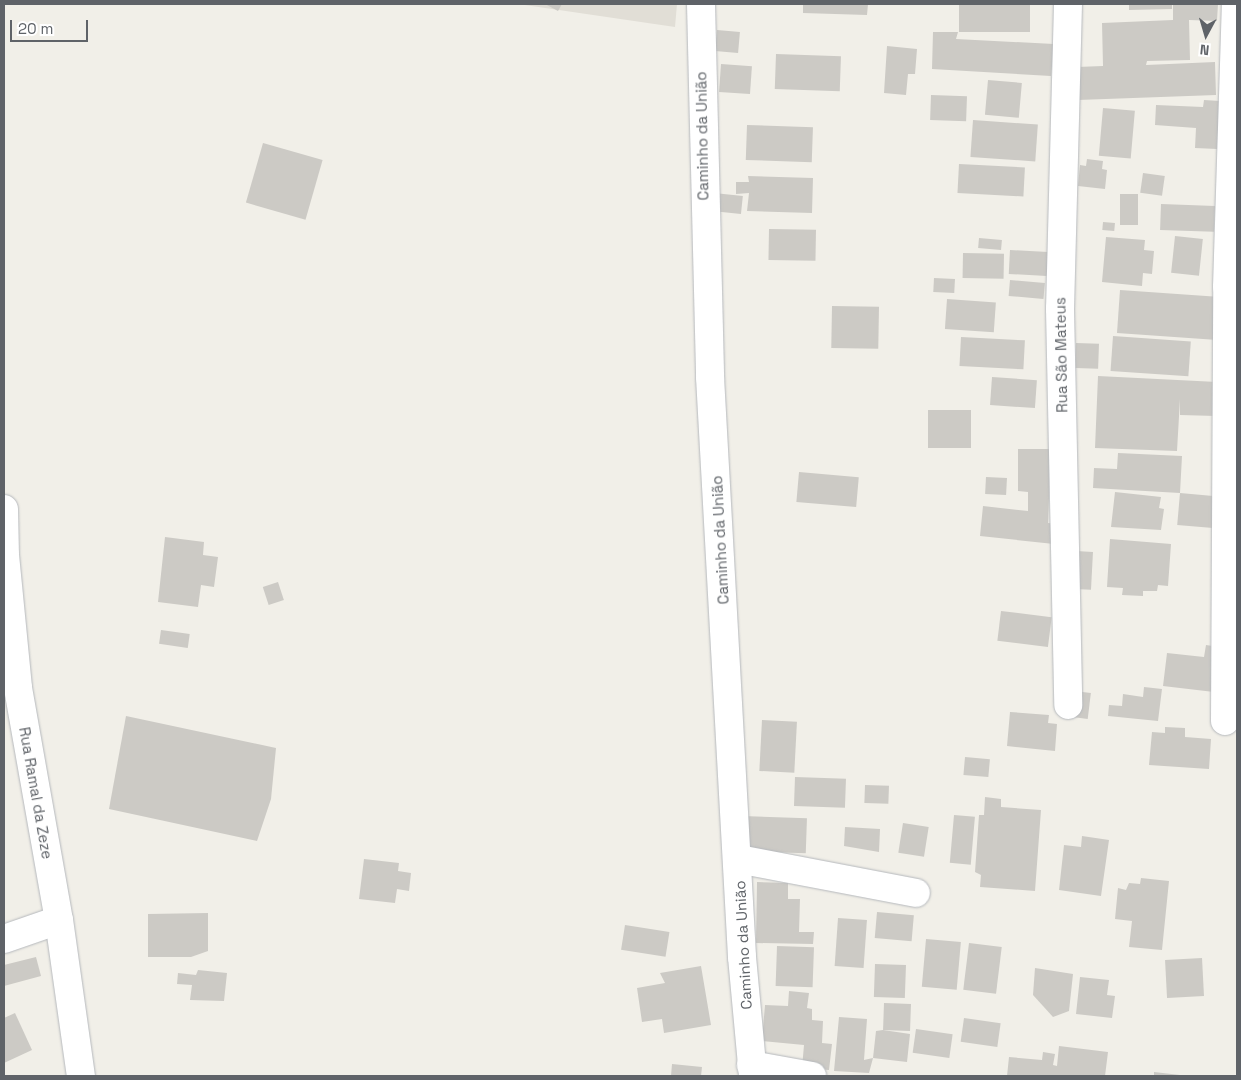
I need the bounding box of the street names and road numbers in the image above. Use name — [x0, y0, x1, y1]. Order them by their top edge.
street label: Caminho da União — [692, 71, 712, 201]
street label: Rua São Mateus — [1051, 297, 1071, 413]
street label: Caminho da União — [708, 475, 732, 605]
street label: Rua Ramal da Zeze — [16, 726, 56, 860]
street label: Caminho da União — [731, 880, 755, 1010]

